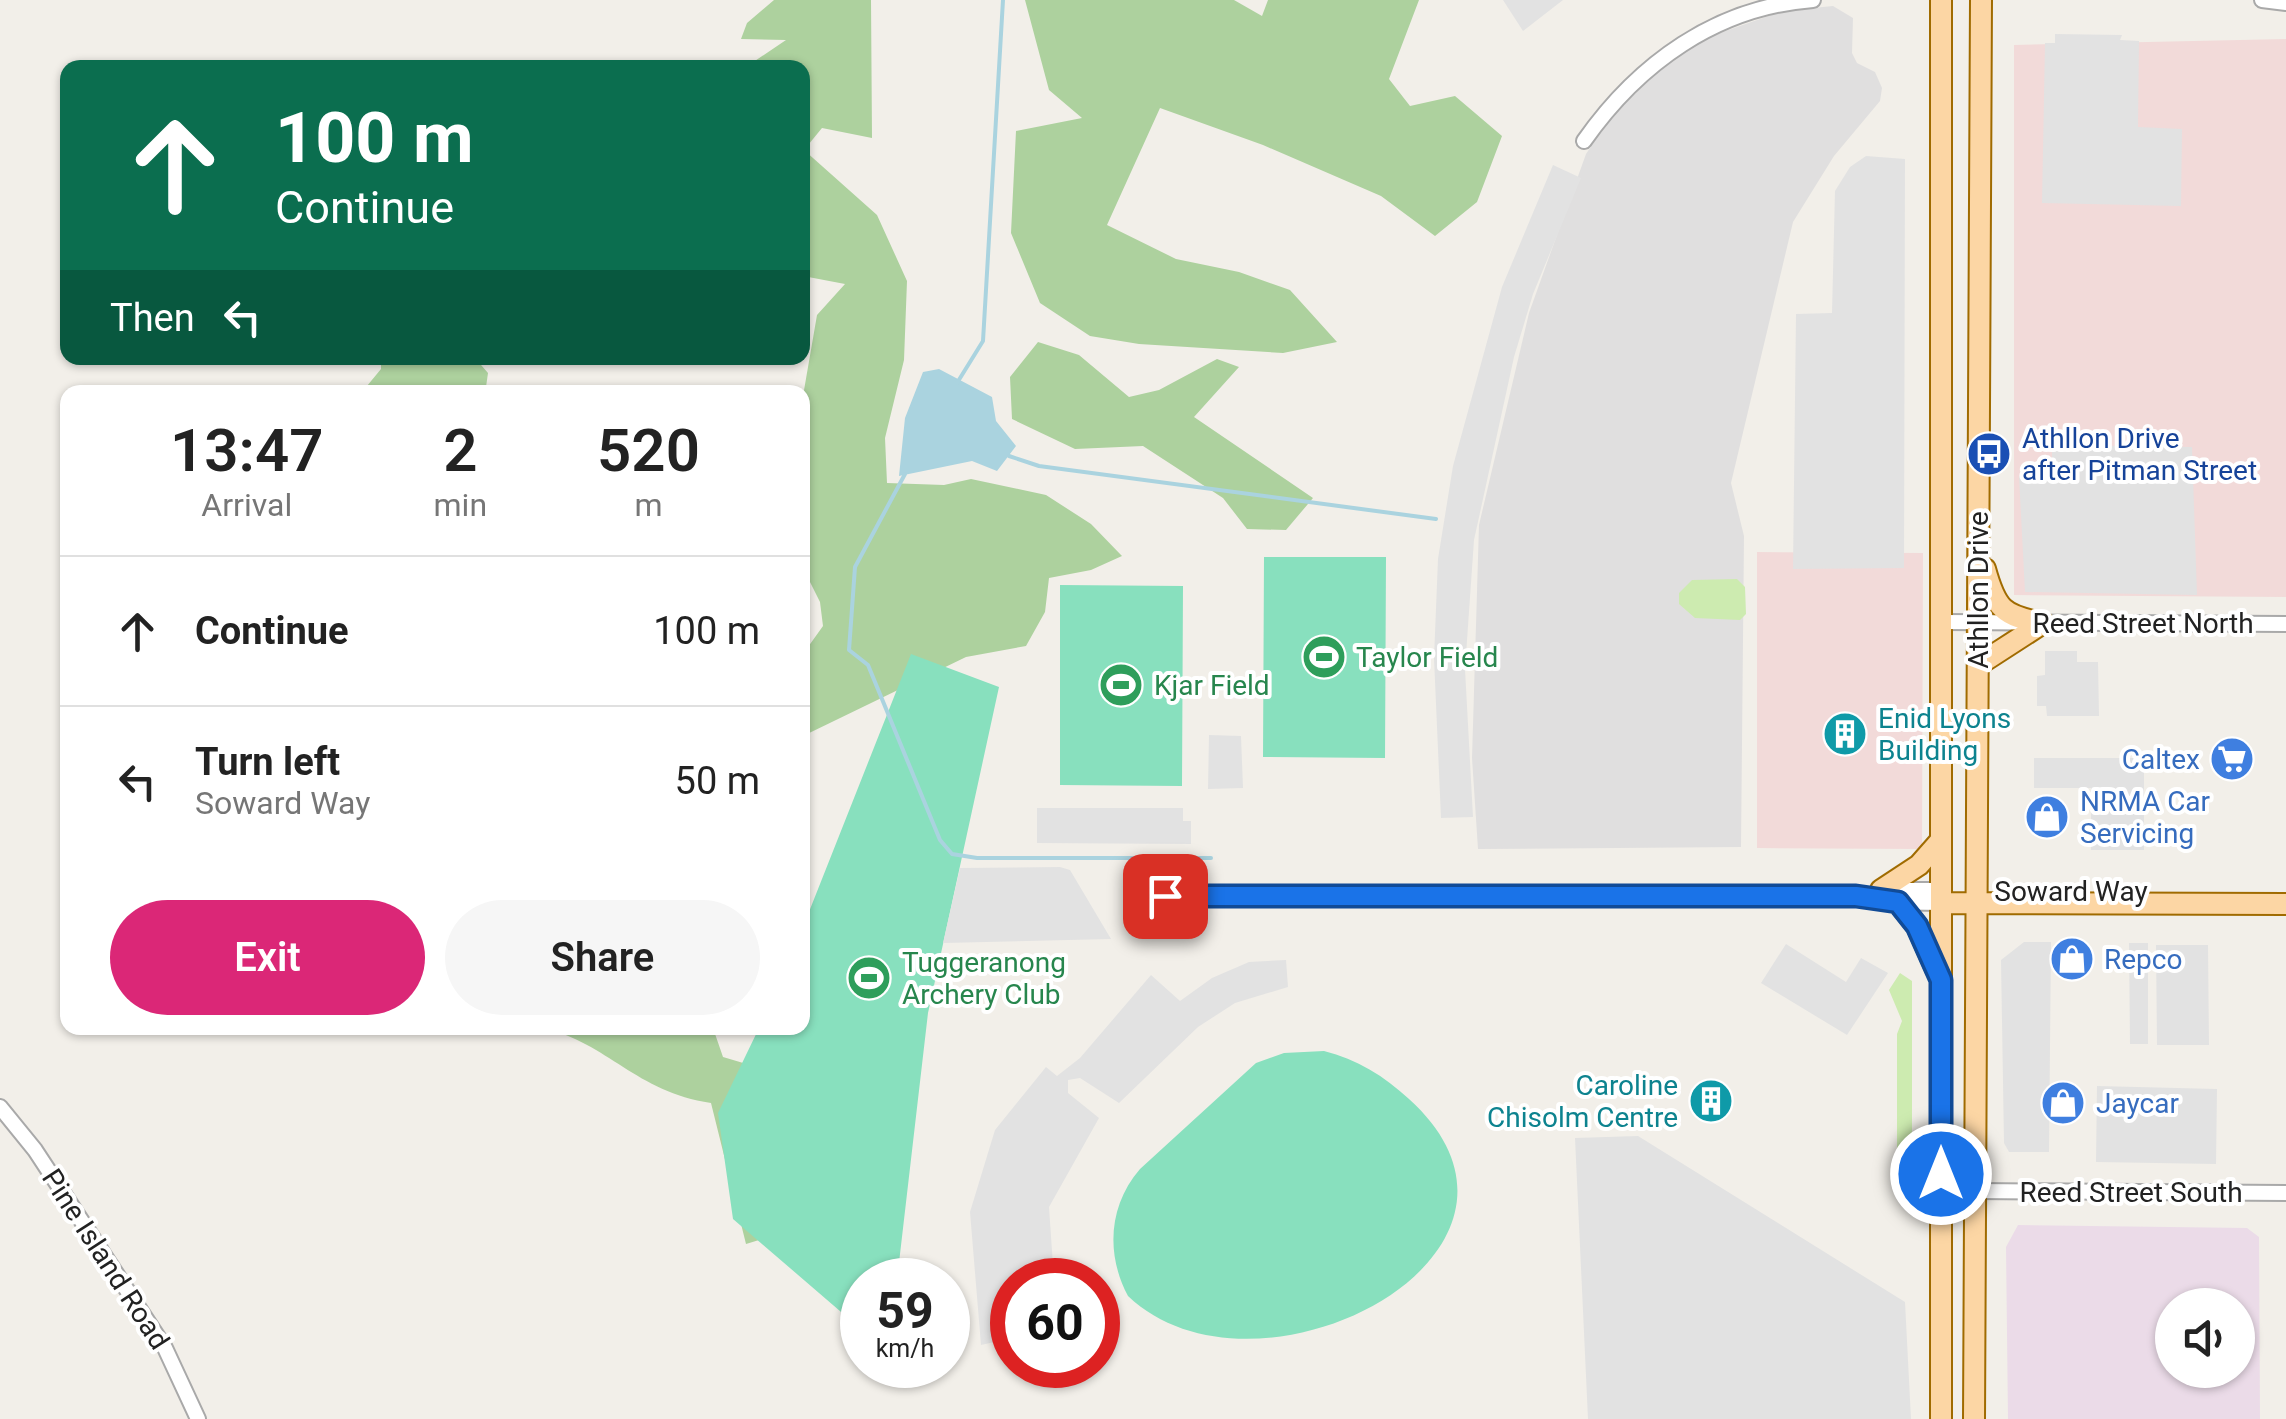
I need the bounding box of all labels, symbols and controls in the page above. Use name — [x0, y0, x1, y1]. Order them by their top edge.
text: 100 m — [275, 97, 474, 179]
icon: ahead — [110, 100, 240, 230]
text: Continue — [275, 181, 454, 234]
icon: left — [215, 290, 270, 345]
text: Then — [110, 296, 195, 340]
text: 13:47 — [170, 415, 324, 486]
text: 2 — [443, 415, 477, 486]
text: 520 — [597, 415, 700, 486]
place label: Athllon Drive after Pitman Street — [2022, 422, 2257, 487]
bus stop icon: Athllon Drive after Pitman Street — [1966, 431, 2012, 477]
text: Arrival — [201, 486, 292, 524]
text: min — [434, 486, 487, 524]
text: m — [634, 486, 663, 524]
street label: Athllon Drive — [1962, 511, 1995, 669]
icon: ahead — [110, 604, 165, 659]
street label: Reed Street North — [2032, 607, 2254, 640]
text: Continue — [195, 609, 349, 653]
text: 100 m — [653, 609, 760, 653]
sports icon: Taylor Field — [1301, 634, 1347, 680]
place label: Taylor Field — [1356, 641, 1498, 674]
sports icon: Kjar Field — [1098, 662, 1144, 708]
place label: Kjar Field — [1154, 669, 1270, 702]
place label: Enid Lyons Building — [1878, 702, 2011, 767]
building icon: Enid Lyons Building — [1822, 711, 1868, 757]
supermarket icon: Caltex — [2209, 736, 2255, 782]
text: Turn left — [195, 740, 340, 784]
place label: Caltex — [2122, 743, 2200, 776]
icon: left — [110, 754, 165, 809]
text: 50 m — [675, 759, 760, 803]
text: Soward Way — [195, 784, 370, 822]
place label: NRMA Car Servicing — [2080, 785, 2211, 850]
shop icon: NRMA Car Servicing — [2024, 794, 2070, 840]
pin — [1123, 854, 1208, 939]
icon: arrive — [1138, 869, 1193, 924]
street label: Soward Way — [1994, 875, 2148, 908]
button: Exit — [110, 900, 425, 1015]
button: Share — [445, 900, 760, 1015]
shop icon: Repco — [2049, 936, 2095, 982]
place label: Repco — [2104, 943, 2182, 976]
place label: Tuggeranong Archery Club — [902, 946, 1066, 1011]
sports icon: Tuggeranong Archery Club — [846, 955, 892, 1001]
place label: Caroline Chisolm Centre — [1487, 1069, 1678, 1134]
building icon: Caroline Chisolm Centre — [1688, 1078, 1734, 1124]
shop icon: Jaycar — [2040, 1080, 2086, 1126]
place label: Jaycar — [2096, 1087, 2179, 1120]
position arrow — [1889, 1122, 1993, 1226]
street label: Pine Island Road — [35, 1163, 176, 1356]
street label: Reed Street South — [2019, 1176, 2243, 1209]
speed limit sign: 60 — [990, 1258, 1120, 1388]
text: 59 — [876, 1282, 934, 1340]
map controls — [2155, 1288, 2255, 1388]
button: sound — [2155, 1288, 2255, 1388]
text: km/h — [876, 1334, 934, 1363]

